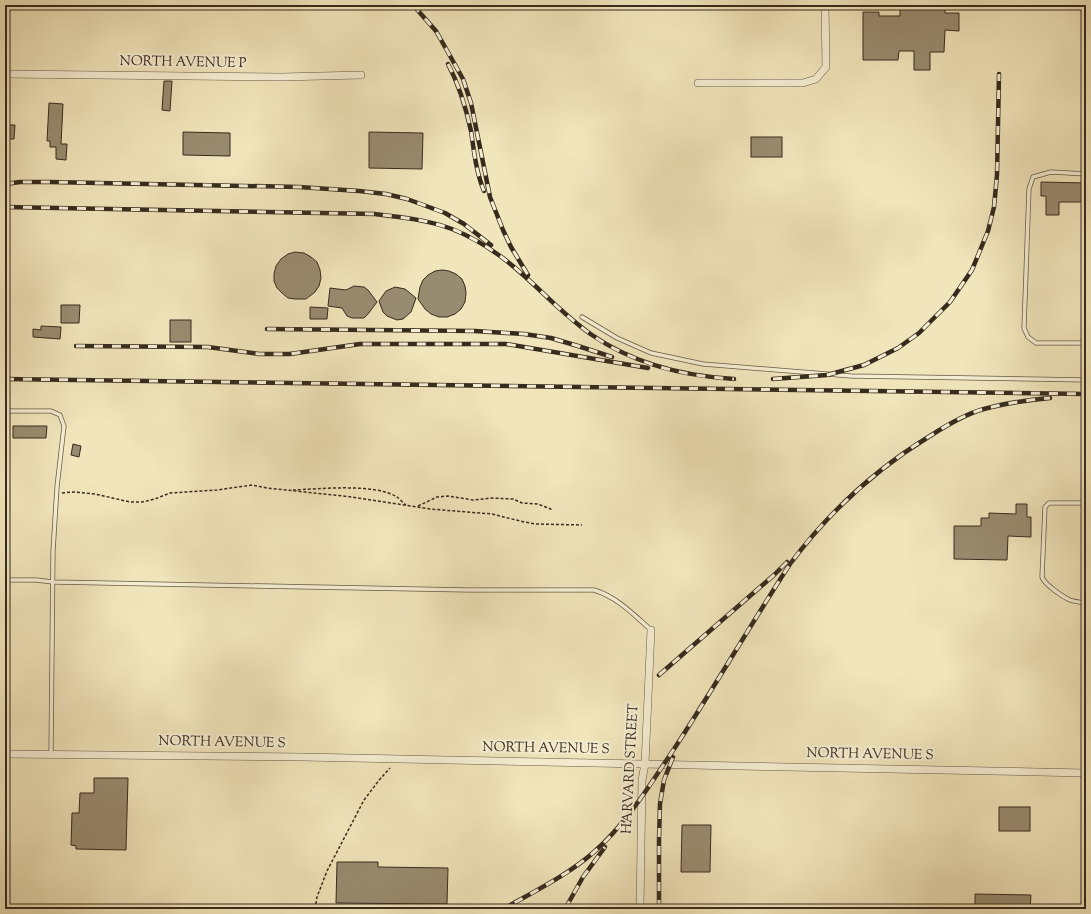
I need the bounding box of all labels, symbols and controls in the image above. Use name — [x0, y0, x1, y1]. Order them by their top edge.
street label: NORTH AVENUE P — [119, 52, 247, 74]
street label: HARVARD STREET — [618, 703, 644, 835]
street label: NORTH AVENUE S — [158, 732, 286, 754]
street label: NORTH AVENUE S — [482, 738, 610, 760]
street label: NORTH AVENUE S — [806, 744, 934, 766]

